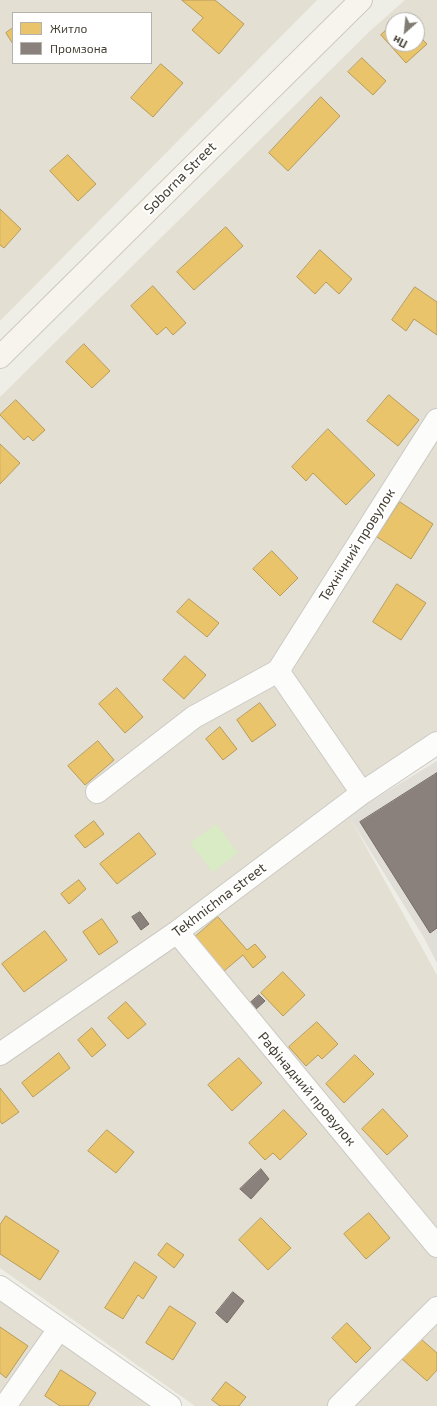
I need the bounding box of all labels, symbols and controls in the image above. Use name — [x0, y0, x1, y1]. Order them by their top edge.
legend — [12, 12, 152, 64]
north arrow — [385, 12, 425, 52]
text: Житло — [50, 21, 87, 35]
text: Пн — [390, 33, 409, 51]
text: Промзона — [50, 41, 107, 55]
street label: Soborna Street — [140, 138, 220, 218]
street label: Технічний провулок — [315, 485, 399, 605]
street label: Tekhnichna street — [169, 859, 269, 941]
street label: Рафінадний провулок — [254, 1029, 360, 1149]

